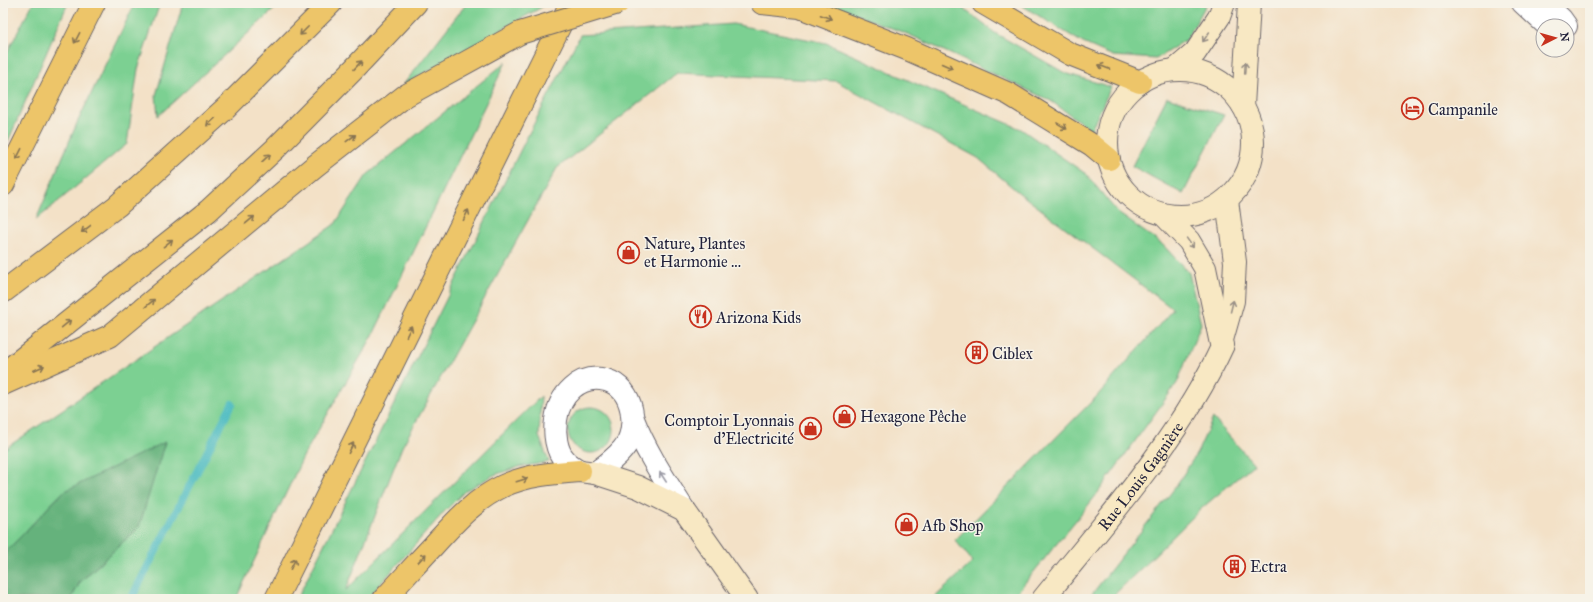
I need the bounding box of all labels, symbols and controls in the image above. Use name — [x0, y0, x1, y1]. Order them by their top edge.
one-way arrow — [820, 14, 832, 22]
north arrow — [1535, 18, 1575, 58]
one-way arrow — [299, 26, 309, 36]
one-way arrow — [1202, 31, 1210, 42]
one-way arrow — [73, 32, 80, 44]
text: N — [1557, 32, 1571, 43]
one-way arrow — [353, 60, 362, 70]
one-way arrow — [1099, 62, 1111, 70]
one-way arrow — [1242, 62, 1249, 75]
one-way arrow — [940, 63, 952, 71]
hotel icon: Campanile — [1400, 96, 1426, 122]
place label: Campanile — [1428, 100, 1498, 119]
one-way arrow — [206, 118, 216, 127]
one-way arrow — [1056, 123, 1068, 131]
one-way arrow — [345, 134, 356, 142]
one-way arrow — [14, 148, 22, 160]
one-way arrow — [261, 153, 271, 162]
one-way arrow — [463, 209, 471, 221]
one-way arrow — [244, 215, 255, 224]
one-way arrow — [80, 225, 91, 234]
place label: Nature, Plantes et Harmonie ... — [644, 234, 745, 271]
one-way arrow — [1186, 237, 1194, 248]
one-way arrow — [163, 238, 174, 247]
shop icon: Nature, Plantes et Harmonie ... — [616, 239, 642, 265]
one-way arrow — [144, 298, 155, 307]
one-way arrow — [1228, 300, 1236, 313]
restaurant icon: Arizona Kids — [688, 304, 714, 330]
place label: Arizona Kids — [715, 308, 801, 327]
one-way arrow — [61, 319, 72, 328]
one-way arrow — [406, 326, 413, 338]
building icon: Ciblex — [964, 340, 990, 366]
place label: Ciblex — [992, 344, 1033, 363]
one-way arrow — [32, 364, 44, 371]
shop icon: Hexagone Pêche — [831, 403, 857, 429]
place label: Hexagone Pêche — [860, 407, 967, 427]
place label: Comptoir Lyonnais d'Electricité — [664, 411, 794, 448]
shop icon: Comptoir Lyonnais d'Electricité — [797, 416, 823, 442]
street label: Rue Louis Gagnière — [1094, 418, 1187, 534]
one-way arrow — [348, 442, 355, 454]
one-way arrow — [658, 471, 666, 483]
one-way arrow — [516, 475, 528, 483]
shop icon: Afb Shop — [894, 512, 920, 538]
place label: Afb Shop — [921, 516, 984, 535]
one-way arrow — [417, 553, 426, 563]
building icon: Ectra — [1222, 553, 1248, 579]
place label: Ectra — [1250, 557, 1287, 576]
one-way arrow — [290, 558, 297, 570]

